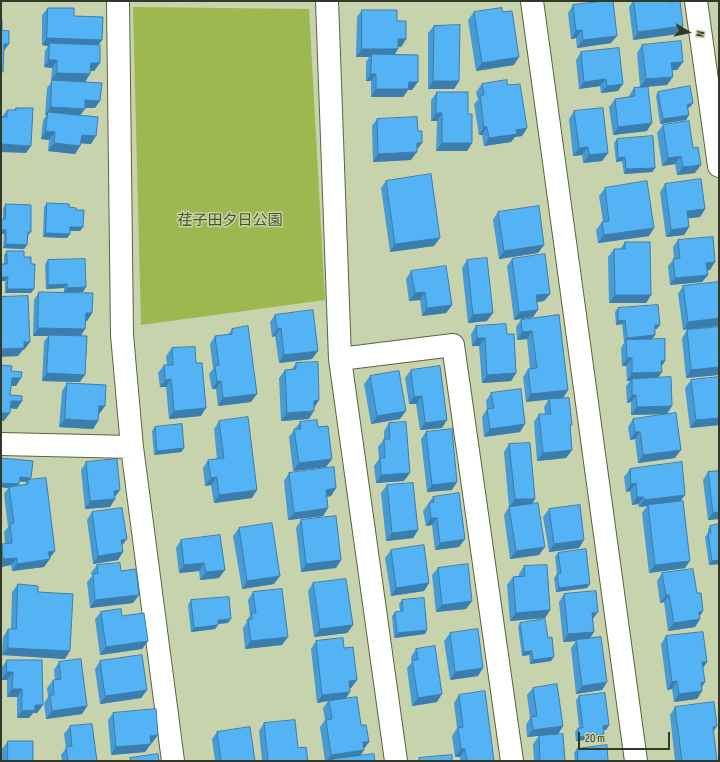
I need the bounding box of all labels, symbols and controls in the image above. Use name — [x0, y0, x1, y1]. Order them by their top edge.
north arrow — [668, 12, 708, 52]
text: N — [693, 30, 707, 38]
park label: 荏子田夕日公園 — [178, 212, 282, 230]
scale bar — [580, 724, 672, 750]
text: 20 m — [585, 731, 605, 746]

